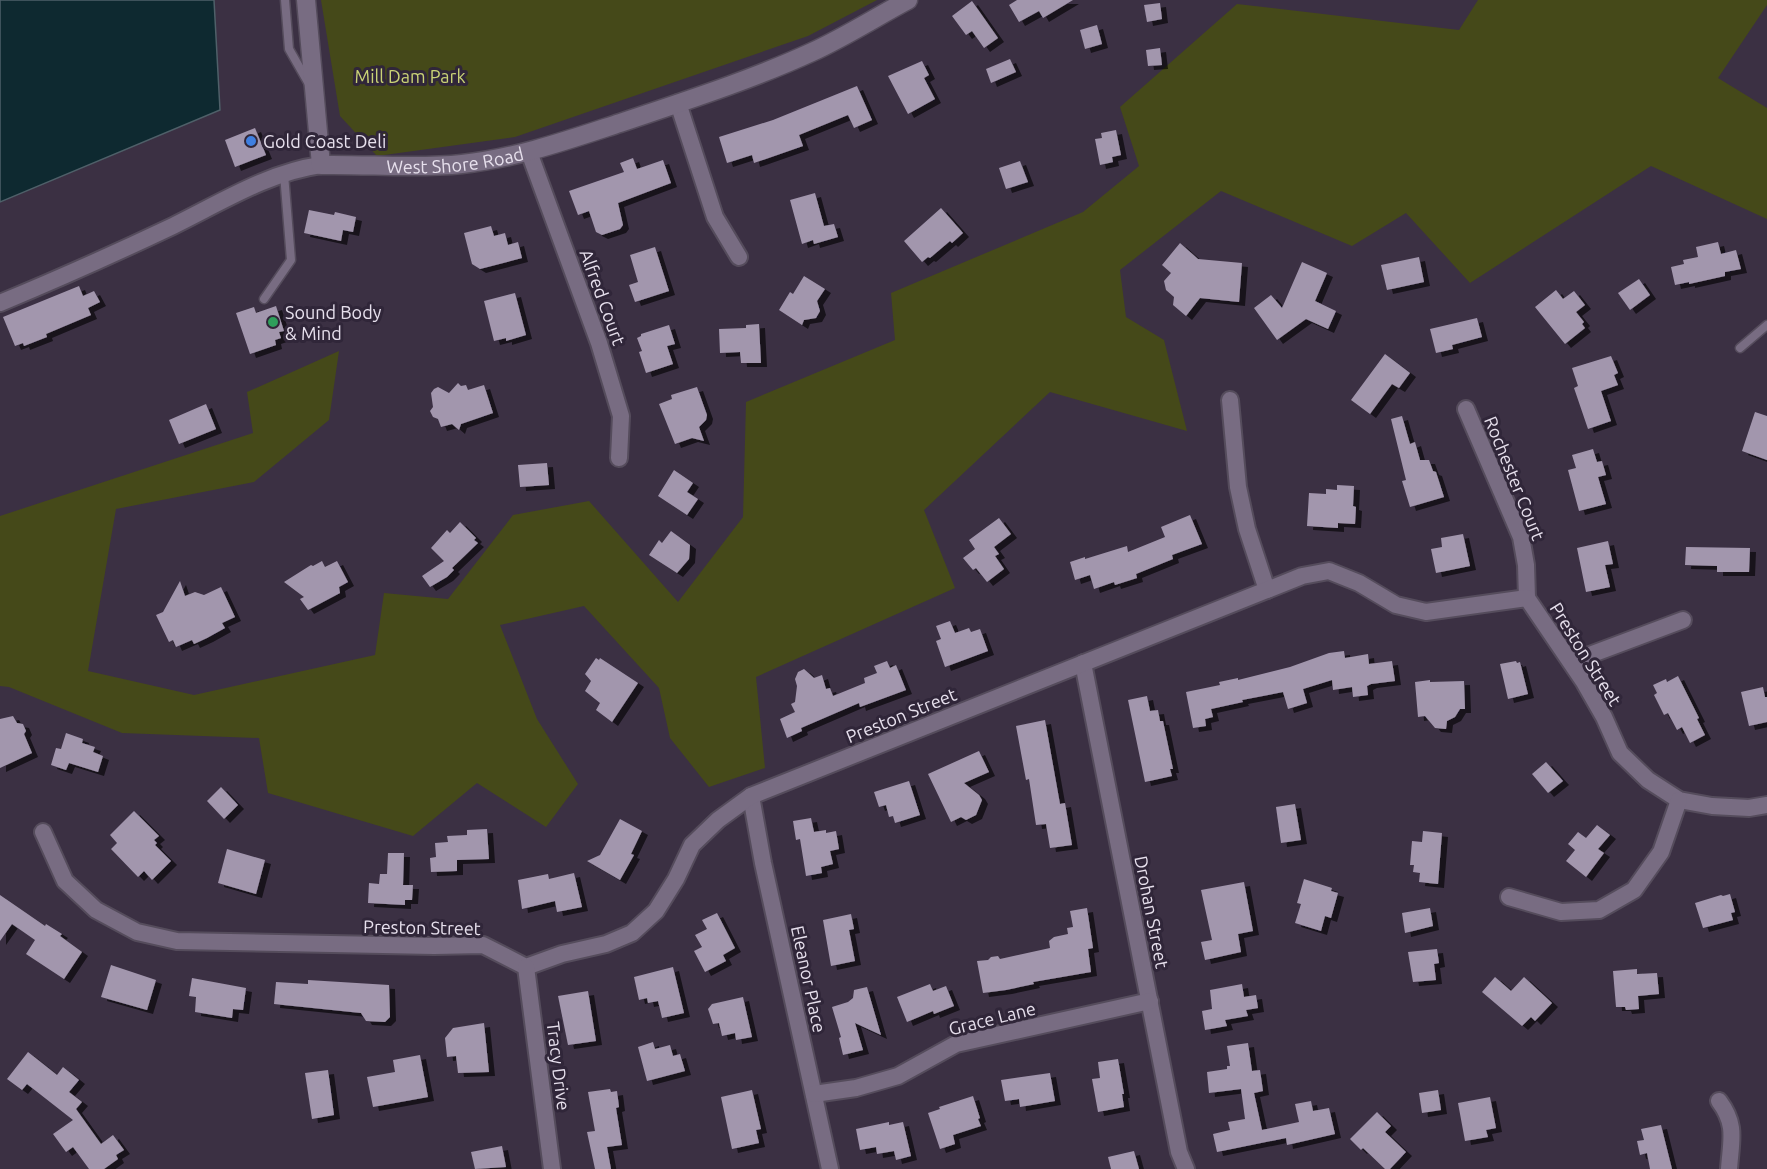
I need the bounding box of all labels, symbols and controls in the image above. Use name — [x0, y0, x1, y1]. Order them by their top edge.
park label: Mill Dam Park — [355, 66, 465, 86]
place label: Gold Coast Deli — [263, 131, 386, 151]
marker: Gold Coast Deli — [244, 134, 258, 148]
street label: West Shore Road — [386, 143, 526, 176]
street label: Alfred Court — [576, 246, 630, 348]
place label: Sound Body & Mind — [285, 302, 382, 343]
marker: Sound Body & Mind — [266, 315, 280, 329]
street label: Rochester Court — [1481, 413, 1549, 543]
street label: Preston Street — [1546, 599, 1626, 709]
street label: Preston Street — [843, 684, 959, 746]
street label: Drohan Street — [1131, 854, 1173, 970]
street label: Preston Street — [363, 916, 481, 938]
street label: Eleanor Place — [788, 924, 830, 1034]
street label: Grace Lane — [946, 998, 1038, 1038]
street label: Tracy Drive — [544, 1020, 574, 1112]

